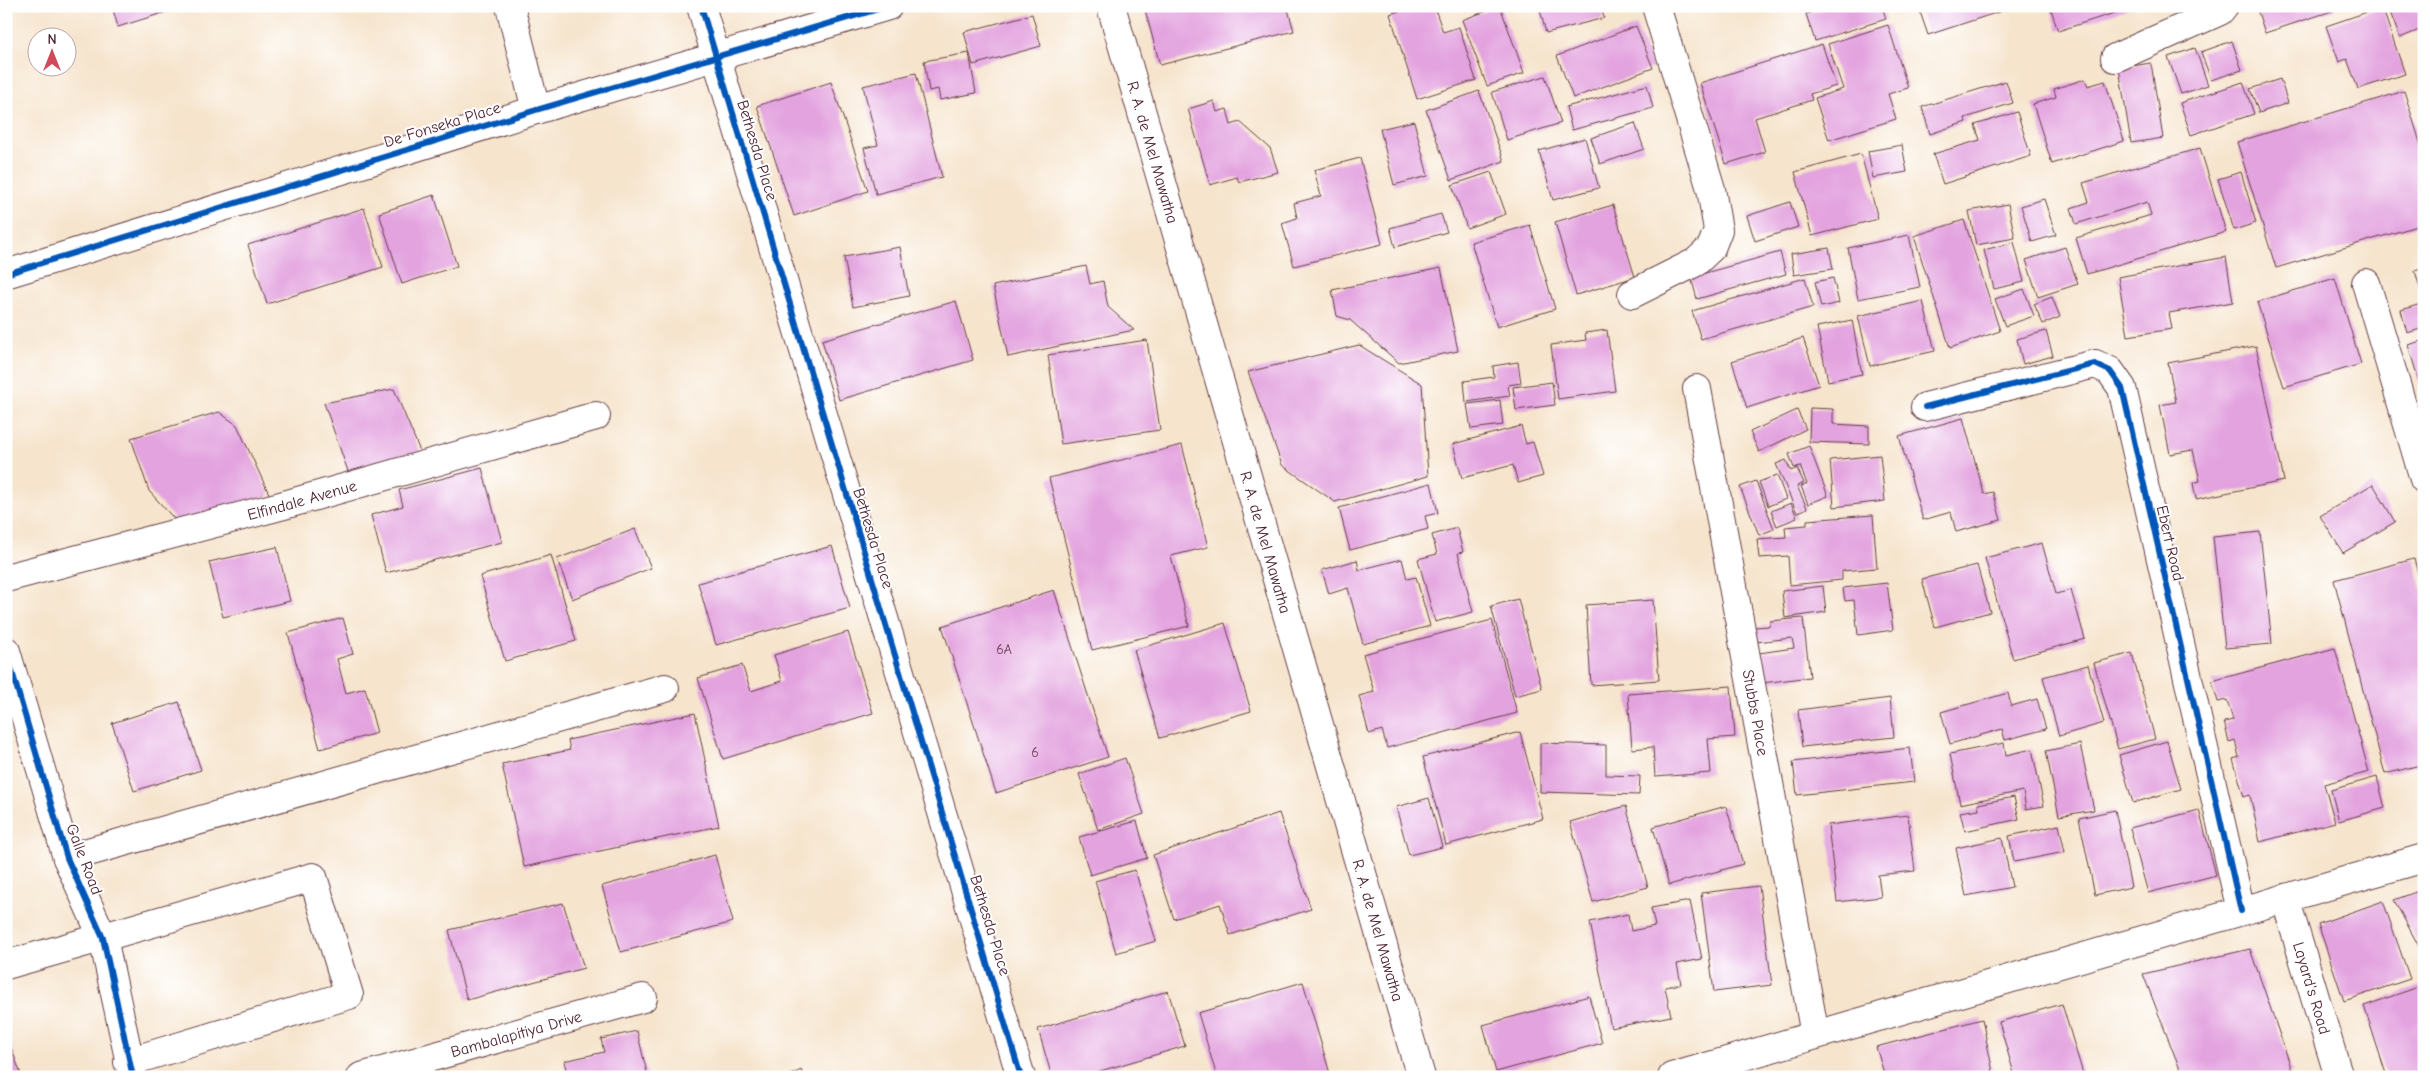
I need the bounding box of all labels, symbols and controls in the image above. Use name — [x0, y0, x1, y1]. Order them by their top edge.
north arrow — [28, 28, 78, 78]
text: N — [47, 31, 57, 48]
street label: R. A. de Mel Mawatha — [1123, 79, 1181, 226]
street label: Bethesda Place — [733, 98, 781, 203]
street label: De Fonseka Place — [382, 99, 503, 151]
street label: R. A. de Mel Mawatha — [1236, 469, 1294, 616]
street label: Elfindale Avenue — [245, 477, 359, 524]
street label: Bethesda Place — [849, 486, 897, 591]
street label: Ebert Road — [2153, 504, 2187, 583]
house number: 6A — [996, 641, 1012, 658]
street label: Stubbs Place — [1738, 668, 1772, 757]
house number: 6 — [1031, 744, 1039, 761]
street label: Galle Road — [62, 821, 106, 897]
street label: R. A. de Mel Mawatha — [1348, 857, 1407, 1004]
street label: Bethesda Place — [966, 873, 1014, 978]
street label: Layard's Road — [2289, 940, 2334, 1036]
street label: Bambalapitiya Drive — [449, 1008, 584, 1061]

